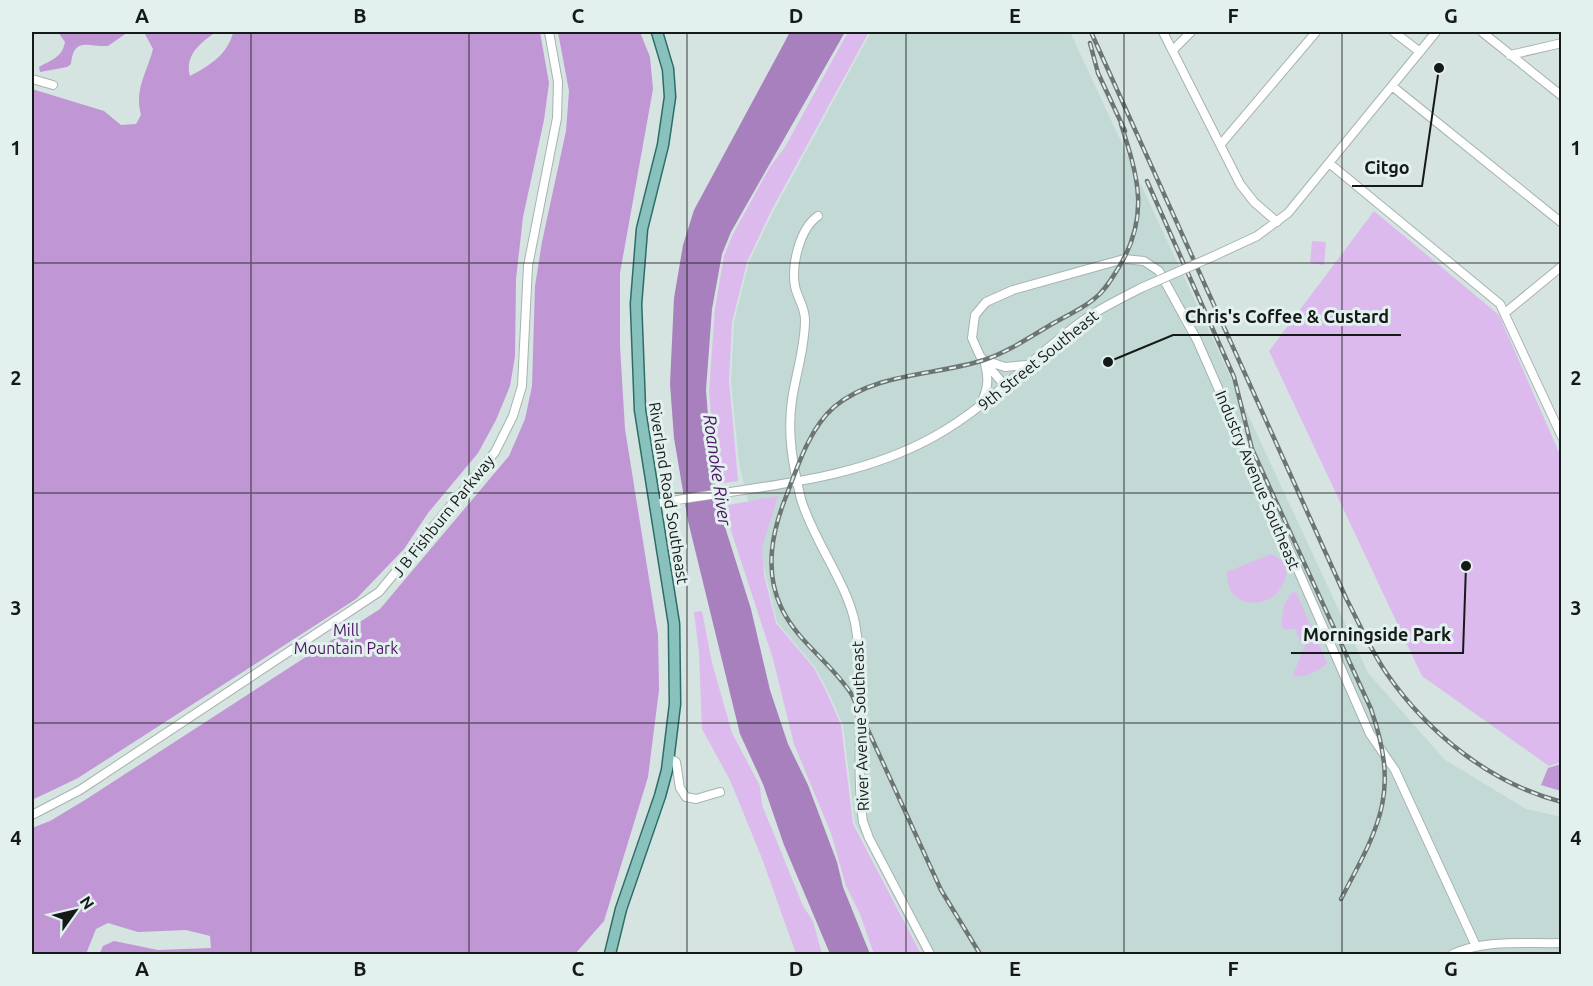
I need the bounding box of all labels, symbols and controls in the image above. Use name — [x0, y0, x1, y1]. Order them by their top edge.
text: A — [135, 4, 149, 27]
text: B — [353, 4, 367, 27]
text: C — [572, 4, 585, 27]
text: D — [789, 4, 803, 27]
text: E — [1009, 4, 1021, 27]
text: F — [1227, 4, 1239, 27]
text: G — [1444, 4, 1458, 27]
text: 1 — [10, 136, 22, 159]
text: 1 — [1570, 136, 1582, 159]
callout: Citgo — [1352, 150, 1422, 186]
text: Citgo — [1364, 157, 1410, 177]
callout: Chris's Coffee & Custard — [1173, 299, 1401, 335]
street label: 9th Street Southeast — [974, 306, 1102, 414]
text: Chris's Coffee & Custard — [1185, 306, 1389, 326]
text: 2 — [10, 366, 22, 389]
text: 2 — [1570, 366, 1582, 389]
street label: Industry Avenue Southeast — [1212, 388, 1304, 573]
street label: Riverland Road Southeast — [646, 401, 692, 586]
water label: Roanoke River — [700, 413, 736, 528]
street label: J B Fishburn Parkway — [388, 451, 498, 580]
text: 3 — [10, 596, 22, 619]
text: 3 — [1570, 596, 1582, 619]
callout: Morningside Park — [1291, 617, 1463, 653]
park label: Mill Mountain Park — [294, 621, 398, 657]
text: Morningside Park — [1303, 624, 1451, 644]
street label: River Avenue Southeast — [848, 640, 872, 811]
text: 4 — [10, 826, 22, 849]
text: 4 — [1570, 826, 1582, 849]
north arrow — [45, 881, 105, 941]
text: N — [77, 893, 98, 913]
text: A — [135, 957, 149, 980]
text: B — [353, 957, 367, 980]
text: C — [572, 957, 585, 980]
text: D — [789, 957, 803, 980]
text: E — [1009, 957, 1021, 980]
text: F — [1227, 957, 1239, 980]
text: G — [1444, 957, 1458, 980]

